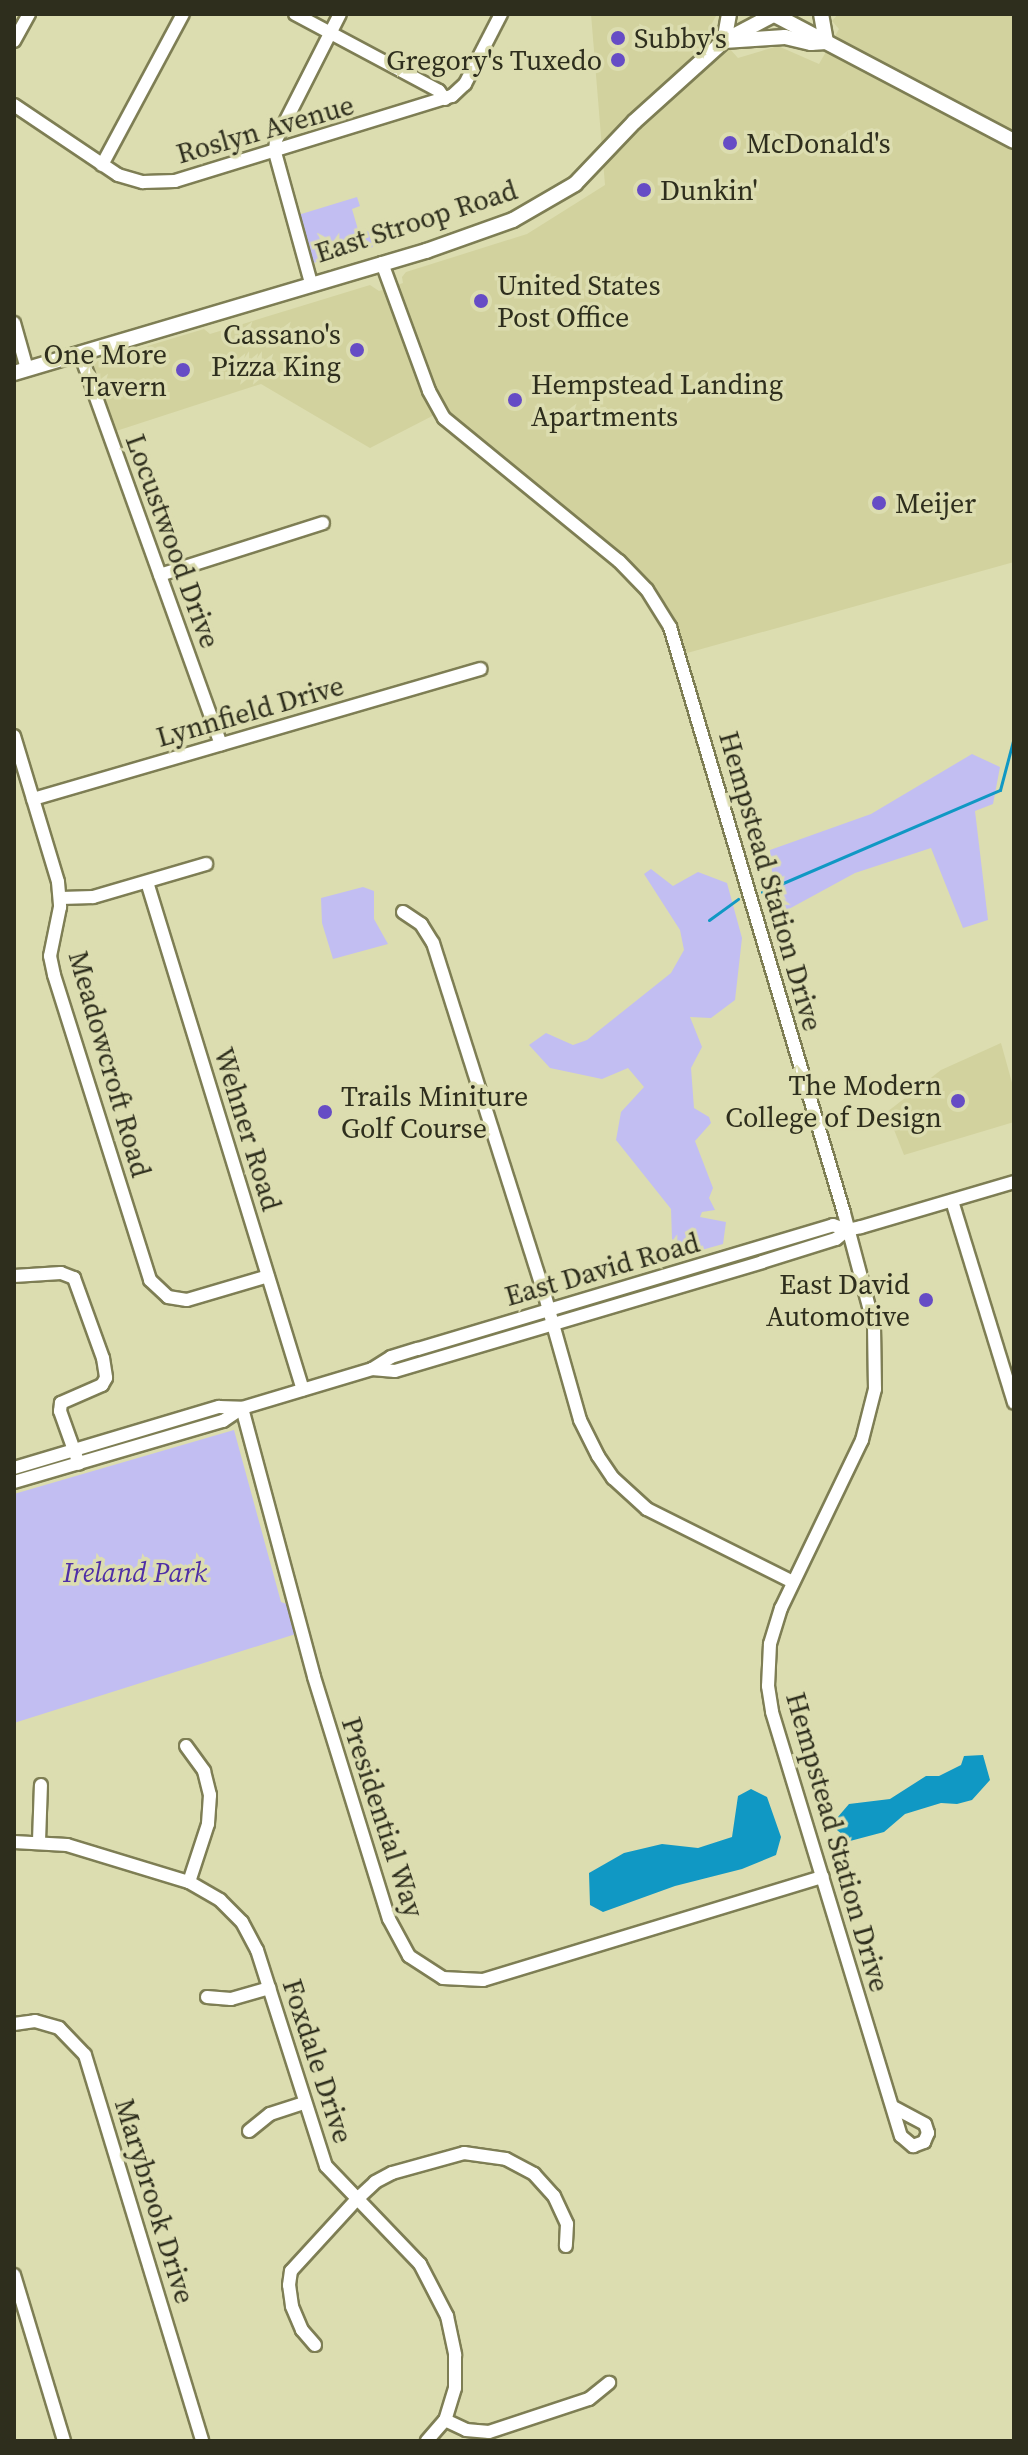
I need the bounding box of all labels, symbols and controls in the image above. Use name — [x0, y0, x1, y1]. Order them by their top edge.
place label: Subby's — [634, 21, 727, 55]
marker: Subby's — [609, 29, 627, 47]
place label: Gregory's Tuxedo — [386, 43, 602, 77]
marker: Gregory's Tuxedo — [609, 51, 627, 69]
street label: Roslyn Avenue — [172, 88, 358, 170]
place label: McDonald's — [746, 126, 891, 160]
marker: McDonald's — [721, 134, 739, 152]
street label: East Stroop Road — [311, 173, 521, 269]
place label: Dunkin' — [660, 173, 758, 207]
marker: Dunkin' — [635, 181, 653, 199]
place label: United States Post Office — [497, 268, 661, 334]
marker: United States Post Office — [472, 292, 490, 310]
place label: Cassano's Pizza King — [211, 317, 341, 383]
place label: One More Tavern — [44, 337, 167, 403]
marker: Cassano's Pizza King — [348, 341, 366, 359]
marker: One More Tavern — [174, 361, 192, 379]
place label: Hempstead Landing Apartments — [531, 367, 783, 433]
marker: Hempstead Landing Apartments — [506, 391, 524, 409]
street label: Locustwood Drive — [119, 430, 227, 652]
place label: Meijer — [895, 486, 976, 520]
marker: Meijer — [870, 494, 888, 512]
street label: Lynnfield Drive — [152, 668, 348, 754]
street label: Hempstead Station Drive — [712, 727, 830, 1035]
street label: Meadowcroft Road — [62, 947, 158, 1181]
street label: Wehner Road — [207, 1043, 289, 1215]
place label: The Modern College of Design — [725, 1068, 942, 1134]
place label: Trails Miniture Golf Course — [341, 1079, 528, 1145]
marker: The Modern College of Design — [949, 1092, 967, 1110]
marker: Trails Miniture Golf Course — [316, 1103, 334, 1121]
street label: East David Road — [501, 1225, 703, 1313]
place label: East David Automotive — [766, 1267, 910, 1333]
marker: East David Automotive — [917, 1291, 935, 1309]
park label: Ireland Park — [63, 1555, 207, 1589]
street label: Hempstead Station Drive — [779, 1688, 897, 1996]
street label: Presidential Way — [335, 1712, 431, 1922]
street label: Foxdale Drive — [276, 1975, 360, 2147]
street label: Marybrook Drive — [108, 2095, 202, 2307]

